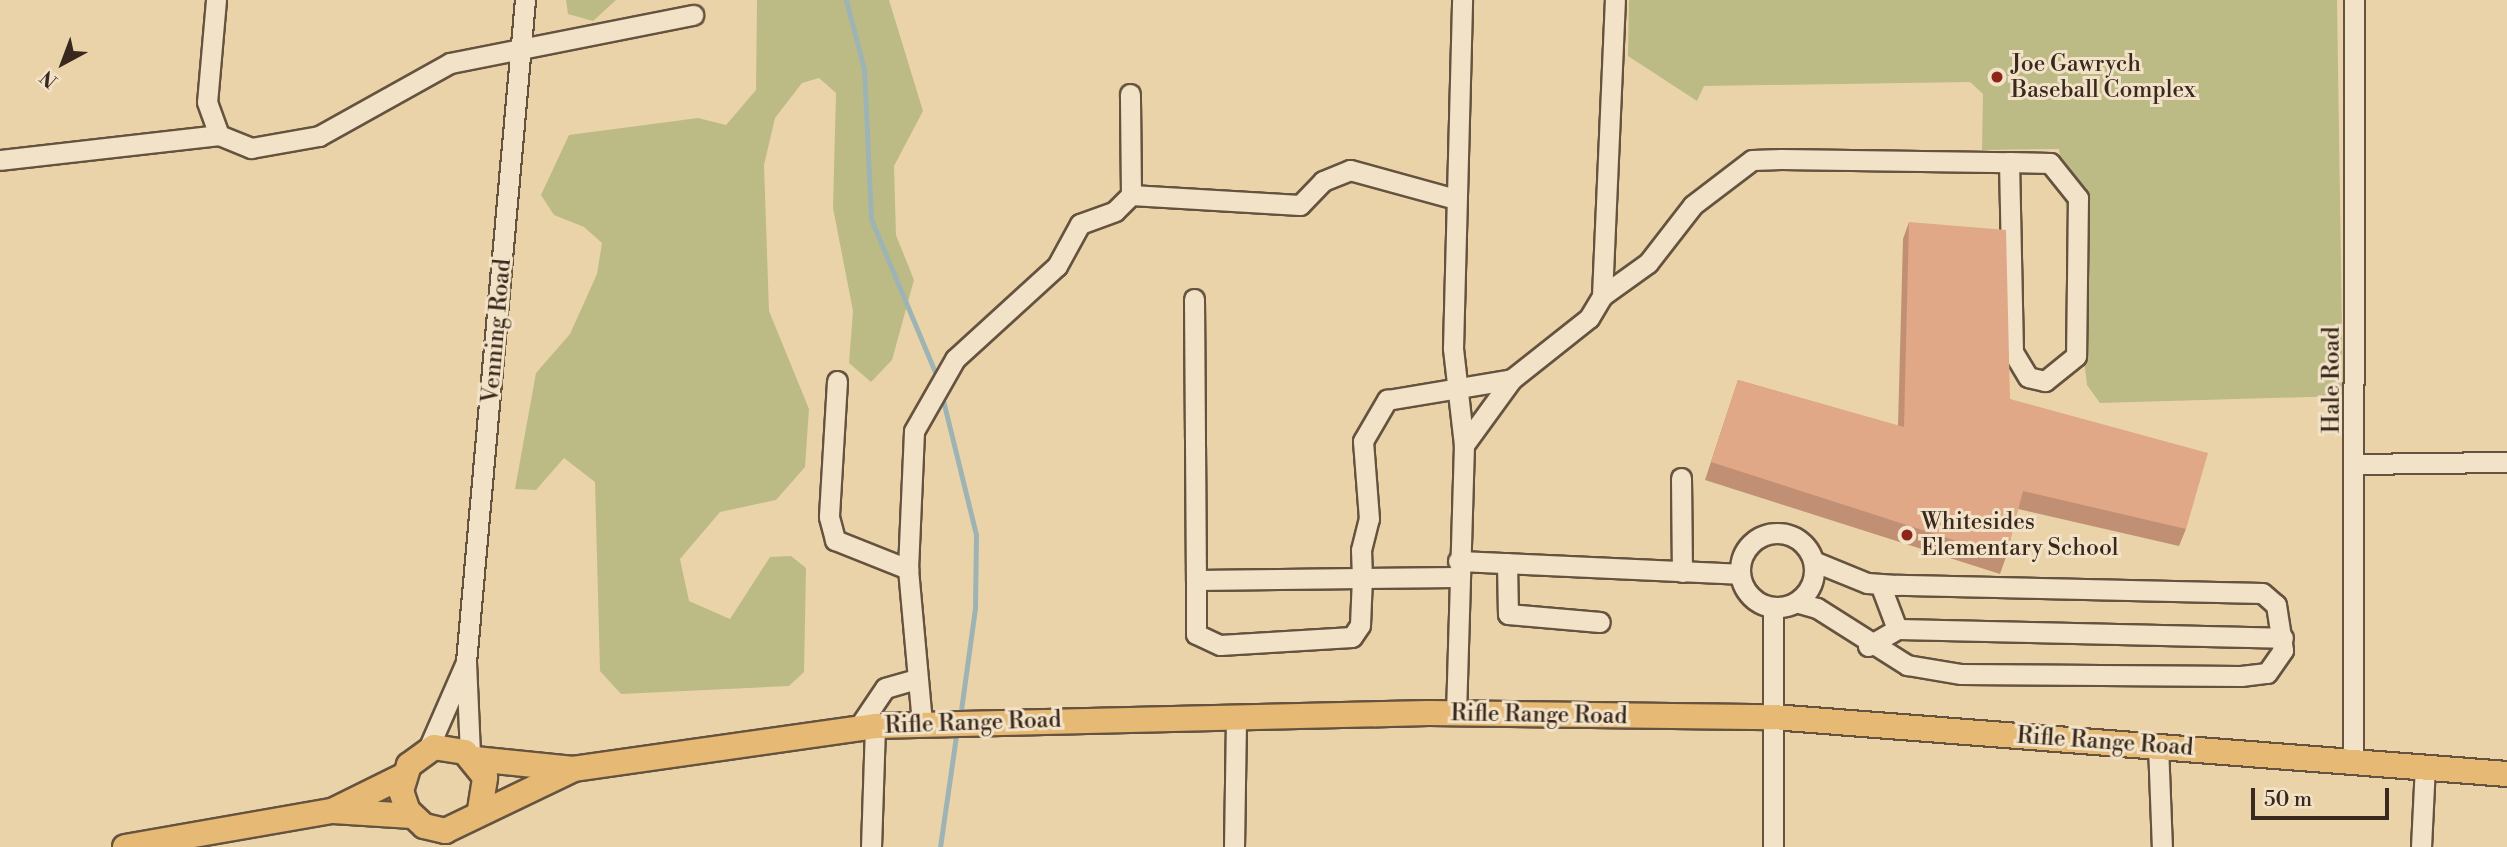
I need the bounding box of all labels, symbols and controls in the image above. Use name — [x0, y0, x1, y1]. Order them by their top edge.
north arrow — [28, 28, 98, 98]
place label: Joe Gawrych Baseball Complex — [2011, 50, 2196, 104]
text: N — [36, 65, 63, 93]
marker: Joe Gawrych Baseball Complex — [1989, 69, 2005, 85]
street label: Venning Road — [477, 258, 517, 404]
street label: Hale Road — [2318, 327, 2346, 433]
place label: Whitesides Elementary School — [1921, 508, 2119, 562]
marker: Whitesides Elementary School — [1899, 527, 1915, 543]
street label: Rifle Range Road — [1450, 700, 1628, 730]
street label: Rifle Range Road — [884, 706, 1062, 740]
street label: Rifle Range Road — [2016, 722, 2194, 762]
scale bar — [2255, 774, 2393, 818]
text: 50 m — [2264, 787, 2312, 813]

